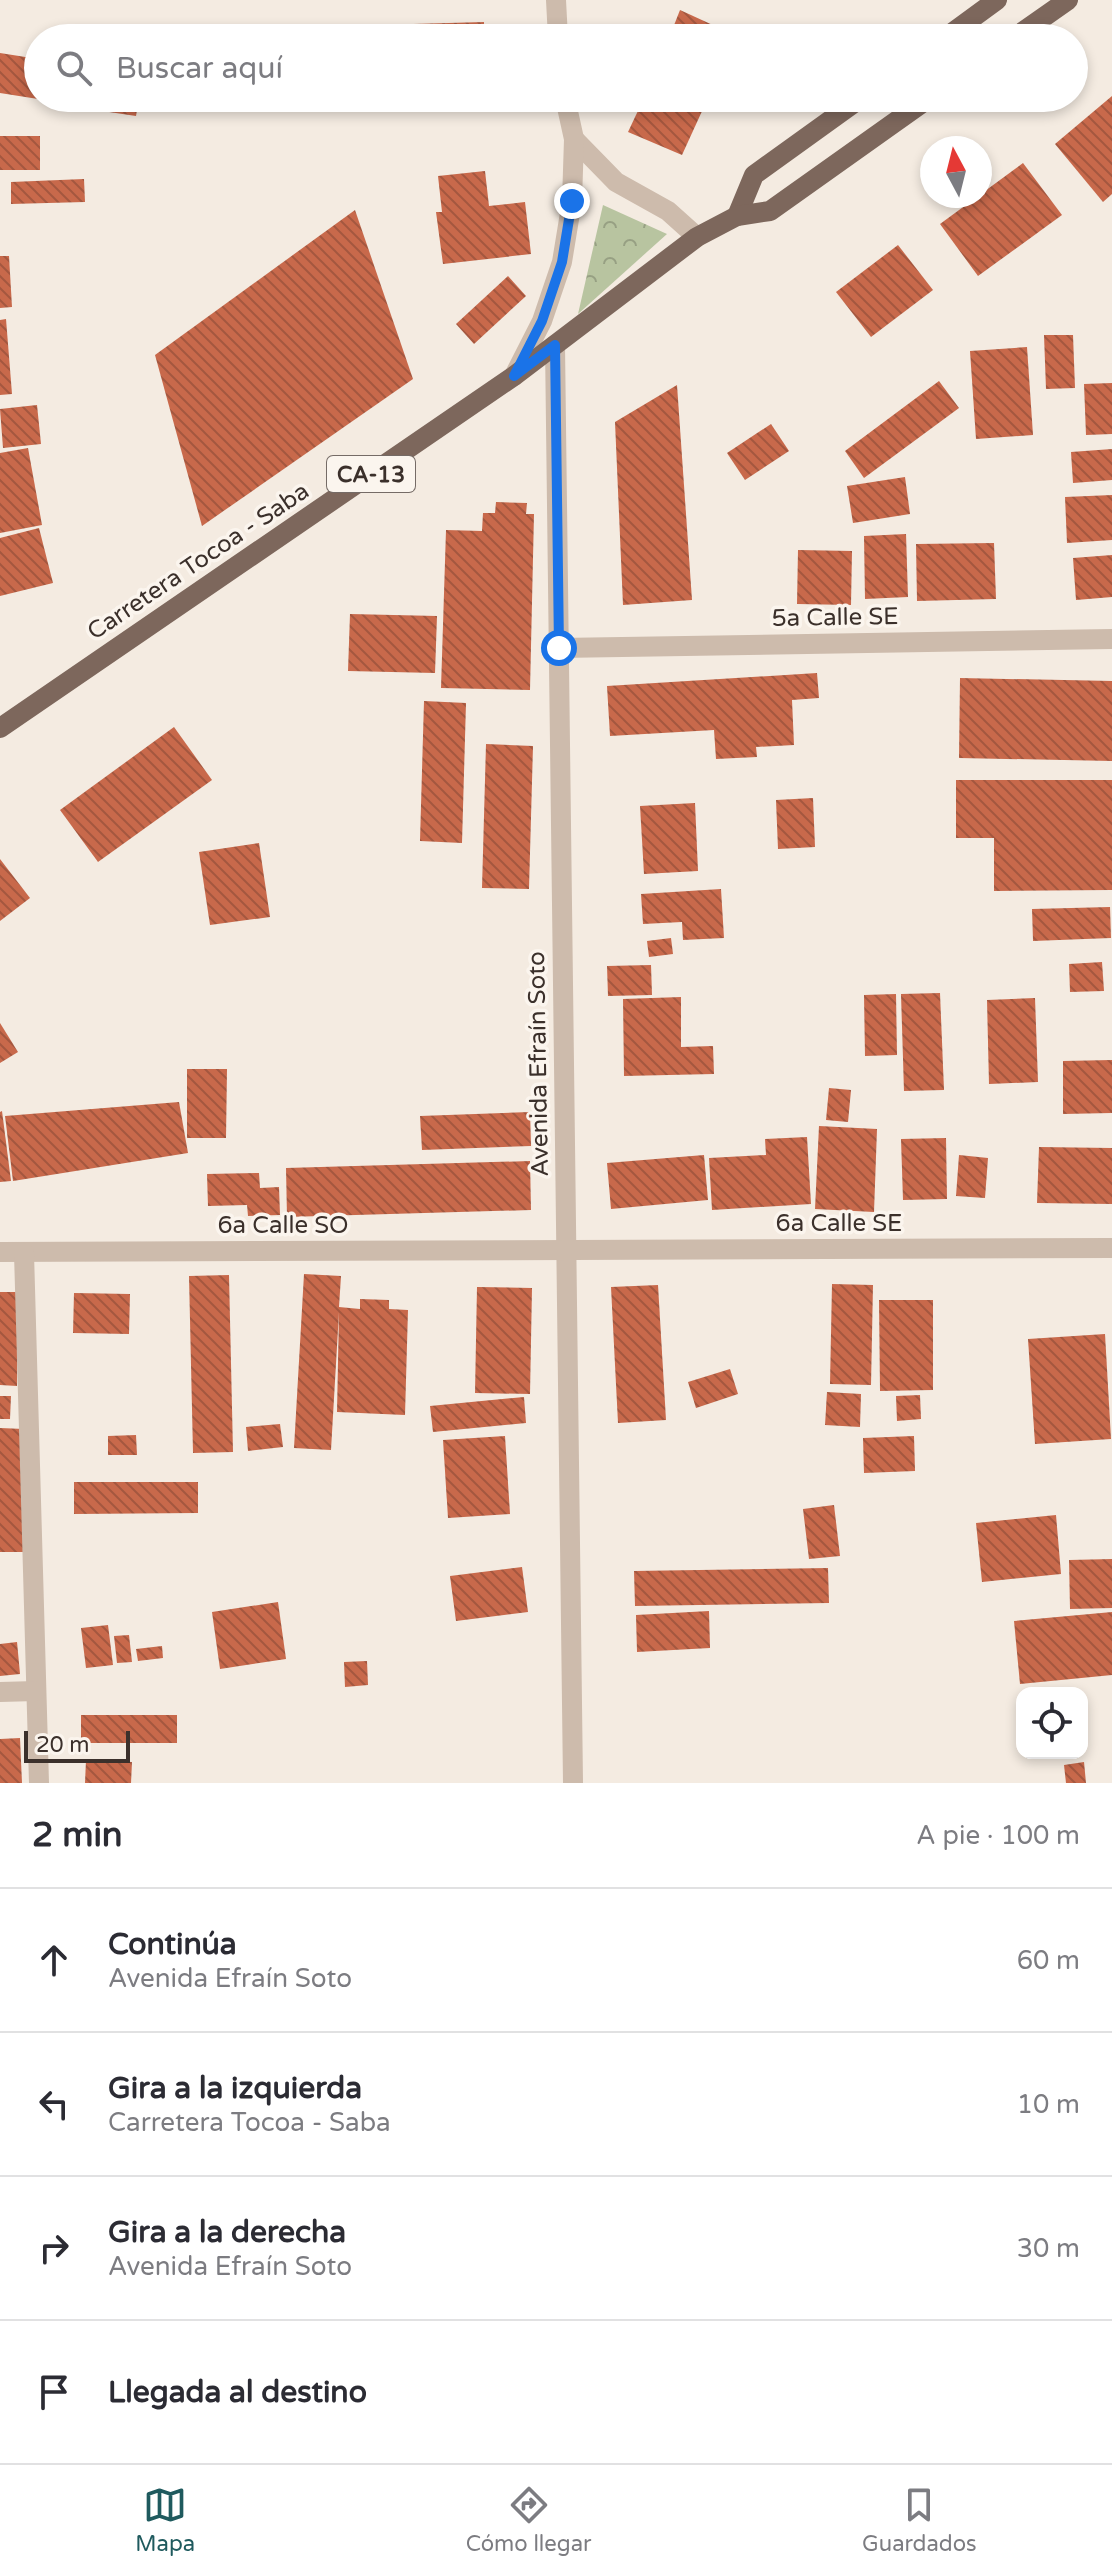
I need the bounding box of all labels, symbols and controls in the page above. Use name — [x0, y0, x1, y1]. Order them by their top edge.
search box — [24, 24, 1088, 112]
icon: search — [52, 46, 96, 90]
text: Buscar aquí — [116, 50, 283, 87]
north arrow — [920, 136, 992, 208]
route end — [554, 183, 590, 219]
road number: CA-13 — [327, 456, 415, 492]
street label: Carretera Tocoa - Saba — [82, 476, 315, 646]
street label: 5a Calle SE — [771, 602, 899, 633]
route start — [541, 630, 577, 666]
street label: Avenida Efraín Soto — [522, 951, 555, 1177]
street label: 6a Calle SE — [776, 1209, 902, 1238]
street label: 6a Calle SO — [217, 1211, 349, 1240]
map controls — [1016, 1687, 1088, 1759]
button: locate — [1016, 1687, 1088, 1759]
scale bar — [24, 1727, 130, 1763]
text: 20 m — [36, 1732, 90, 1758]
text: 2 min — [32, 1815, 123, 1856]
text: A pie · 100 m — [916, 1820, 1080, 1851]
text: Continúa — [108, 1926, 237, 1963]
icon: ahead — [32, 1938, 76, 1982]
text: 60 m — [1017, 1945, 1080, 1976]
text: Avenida Efraín Soto — [108, 1963, 352, 1994]
text: Gira a la izquierda — [108, 2070, 362, 2107]
icon: left — [32, 2082, 76, 2126]
text: 10 m — [1017, 2089, 1080, 2120]
text: Carretera Tocoa - Saba — [108, 2107, 391, 2138]
text: Gira a la derecha — [108, 2214, 346, 2251]
icon: right — [32, 2226, 76, 2270]
text: 30 m — [1017, 2233, 1080, 2264]
text: Avenida Efraín Soto — [108, 2251, 352, 2282]
icon: arrive — [32, 2370, 76, 2414]
text: Llegada al destino — [108, 2374, 367, 2411]
tab: Mapa — [135, 2483, 195, 2557]
tab: Cómo llegar — [466, 2483, 591, 2557]
tab: Guardados — [862, 2483, 977, 2557]

